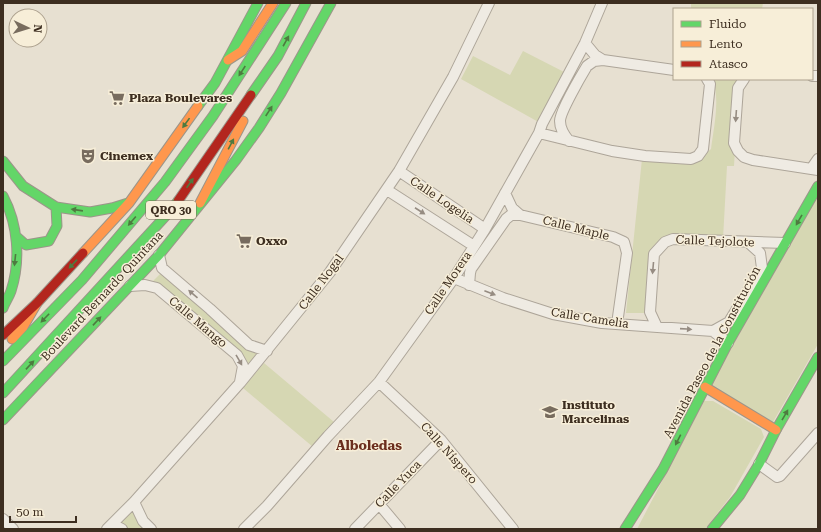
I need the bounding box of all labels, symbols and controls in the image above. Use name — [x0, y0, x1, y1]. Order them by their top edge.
north arrow — [8, 8, 48, 48]
legend — [673, 8, 813, 80]
text: Fluido — [709, 17, 746, 31]
text: N — [31, 24, 44, 34]
one-way arrow — [282, 35, 289, 47]
text: Lento — [709, 37, 743, 51]
text: Atasco — [709, 57, 748, 71]
one-way arrow — [238, 66, 246, 76]
supermarket icon: Plaza Boulevares — [108, 89, 126, 107]
place label: Plaza Boulevares — [129, 91, 232, 105]
one-way arrow — [265, 105, 272, 117]
one-way arrow — [732, 110, 739, 122]
one-way arrow — [182, 118, 190, 129]
one-way arrow — [228, 138, 234, 150]
theatre icon: Cinemex — [79, 147, 97, 165]
place label: Cinemex — [100, 149, 153, 163]
street label: Calle Logelia — [407, 174, 477, 227]
one-way arrow — [186, 178, 194, 189]
road number: QRO 30 — [146, 201, 196, 219]
one-way arrow — [71, 207, 83, 213]
one-way arrow — [415, 207, 425, 215]
street label: Calle Maple — [541, 213, 611, 243]
one-way arrow — [795, 214, 802, 226]
one-way arrow — [127, 216, 136, 226]
street label: Boulevard Bernardo Quintana — [38, 228, 166, 364]
supermarket icon: Oxxo — [235, 232, 253, 250]
street label: Calle Tejolote — [675, 233, 755, 249]
place label: Oxxo — [256, 234, 288, 248]
street label: Calle Morera — [422, 248, 475, 317]
street label: Calle Nogal — [296, 251, 347, 312]
one-way arrow — [12, 254, 19, 266]
one-way arrow — [68, 259, 77, 269]
one-way arrow — [650, 262, 657, 274]
street label: Avenida Paseo de la Constitución — [661, 263, 764, 440]
one-way arrow — [188, 290, 198, 299]
one-way arrow — [484, 291, 496, 297]
street label: Calle Mango — [166, 294, 230, 350]
street label: Calle Camelia — [550, 305, 630, 331]
one-way arrow — [41, 313, 50, 323]
one-way arrow — [92, 316, 101, 325]
one-way arrow — [680, 325, 692, 332]
one-way arrow — [236, 354, 243, 366]
one-way arrow — [25, 360, 35, 370]
place label: Instituto Marcelinas — [562, 398, 629, 426]
school or university icon: Instituto Marcelinas — [541, 403, 559, 421]
one-way arrow — [782, 409, 789, 421]
street label: Calle Níspero — [418, 419, 480, 487]
one-way arrow — [675, 434, 681, 445]
district label: Alboledas — [336, 438, 402, 453]
street label: Calle Yuca — [372, 457, 424, 511]
scale bar — [10, 498, 76, 524]
text: 50 m — [16, 505, 43, 519]

